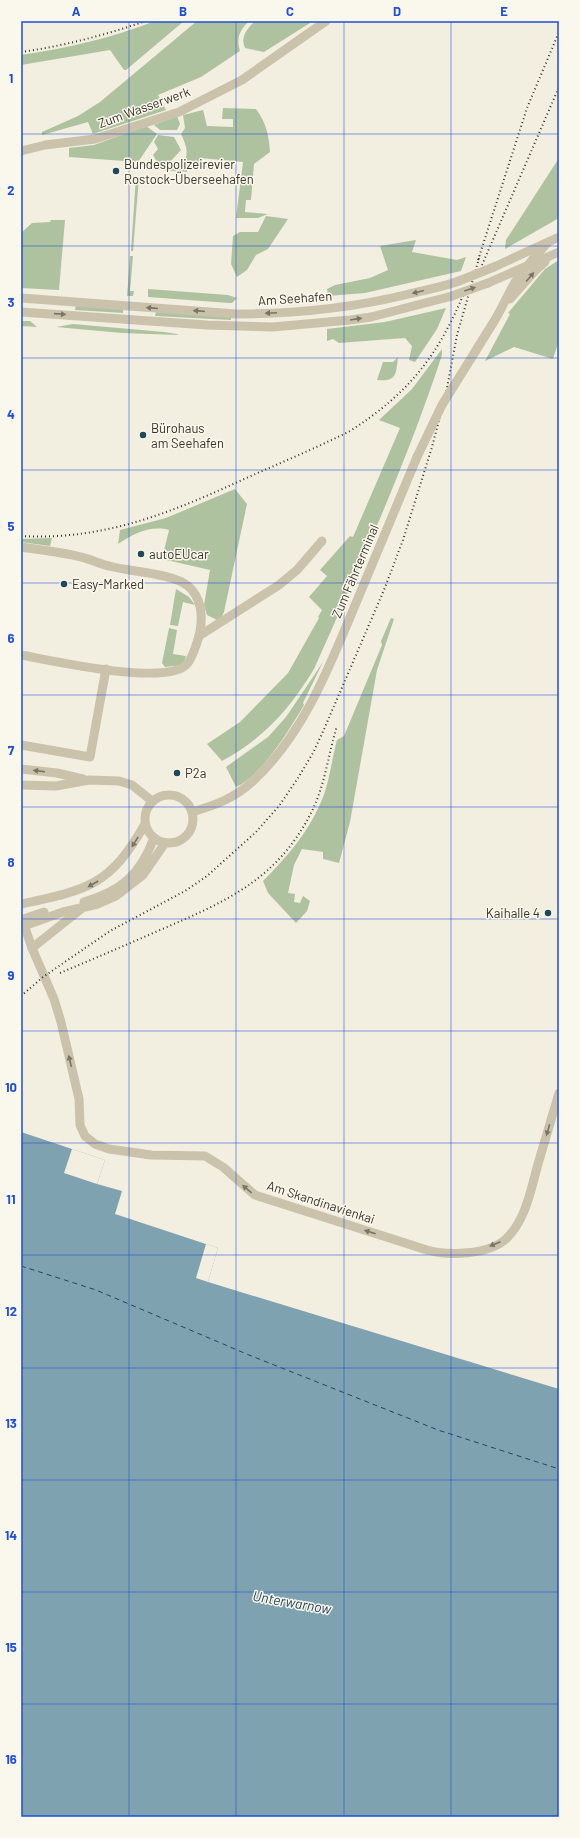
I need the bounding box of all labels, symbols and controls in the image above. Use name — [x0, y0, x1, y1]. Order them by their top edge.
text: A — [72, 3, 81, 19]
text: B — [179, 3, 187, 19]
text: C — [286, 3, 294, 19]
text: D — [393, 3, 401, 19]
text: E — [500, 3, 508, 19]
text: 1 — [9, 70, 13, 86]
street label: Zum Wasserwerk — [96, 83, 193, 131]
place label: Bundespolizeirevier Rostock-Überseehafen — [124, 156, 254, 187]
marker: Bundespolizeirevier Rostock-Überseehafen — [111, 166, 121, 176]
text: 2 — [7, 182, 15, 198]
one-way arrow — [525, 271, 534, 282]
one-way arrow — [465, 286, 477, 292]
street label: Am Seehafen — [257, 287, 333, 309]
one-way arrow — [412, 289, 424, 295]
text: 3 — [7, 294, 15, 310]
one-way arrow — [146, 304, 158, 311]
one-way arrow — [193, 308, 205, 315]
one-way arrow — [265, 310, 277, 317]
one-way arrow — [54, 311, 66, 318]
one-way arrow — [350, 316, 362, 322]
text: 4 — [7, 406, 15, 422]
place label: Bürohaus am Seehafen — [151, 420, 224, 451]
marker: Bürohaus am Seehafen — [138, 430, 148, 440]
text: 5 — [7, 518, 15, 534]
street label: Zum Fährterminal — [328, 522, 382, 620]
place label: autoEUcar — [149, 546, 209, 562]
marker: autoEUcar — [136, 549, 146, 559]
place label: Easy-Marked — [72, 576, 144, 592]
marker: Easy-Marked — [59, 579, 69, 589]
text: 6 — [8, 630, 15, 646]
text: 7 — [8, 742, 15, 758]
place label: P2a — [185, 765, 206, 781]
one-way arrow — [33, 768, 45, 774]
marker: P2a — [172, 768, 182, 778]
one-way arrow — [131, 836, 138, 848]
text: 8 — [7, 854, 15, 870]
one-way arrow — [87, 880, 99, 887]
place label: Kaihalle 4 — [486, 905, 540, 921]
marker: Kaihalle 4 — [543, 908, 553, 918]
text: 9 — [8, 967, 15, 983]
one-way arrow — [66, 1054, 72, 1067]
text: 10 — [5, 1079, 17, 1095]
one-way arrow — [545, 1125, 551, 1137]
street label: Am Skandinavienkai — [265, 1177, 377, 1227]
one-way arrow — [242, 1184, 253, 1193]
text: 11 — [6, 1191, 16, 1207]
one-way arrow — [363, 1228, 375, 1234]
one-way arrow — [489, 1241, 501, 1248]
text: 12 — [5, 1303, 17, 1319]
text: 13 — [5, 1415, 17, 1431]
text: 14 — [5, 1527, 17, 1543]
water label: Unterwarnow — [251, 1587, 333, 1617]
text: 15 — [5, 1639, 17, 1655]
text: 16 — [5, 1751, 17, 1767]

